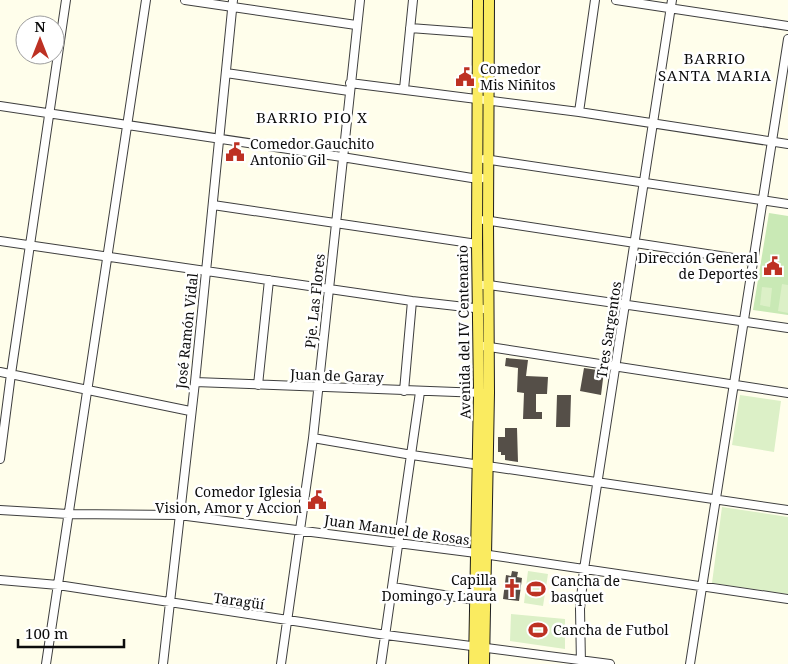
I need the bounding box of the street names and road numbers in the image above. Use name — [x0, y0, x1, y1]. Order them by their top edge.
street label: Avenida del IV Centenario — [452, 245, 475, 419]
street label: Pje. Las Flores — [300, 253, 329, 349]
street label: José Ramón Vidal — [171, 271, 202, 391]
street label: Tres Sargentos — [591, 280, 626, 380]
street label: Juan de Garay — [289, 364, 384, 387]
street label: Juan Manuel de Rosas — [322, 510, 471, 549]
street label: Taragüí — [212, 588, 266, 614]

